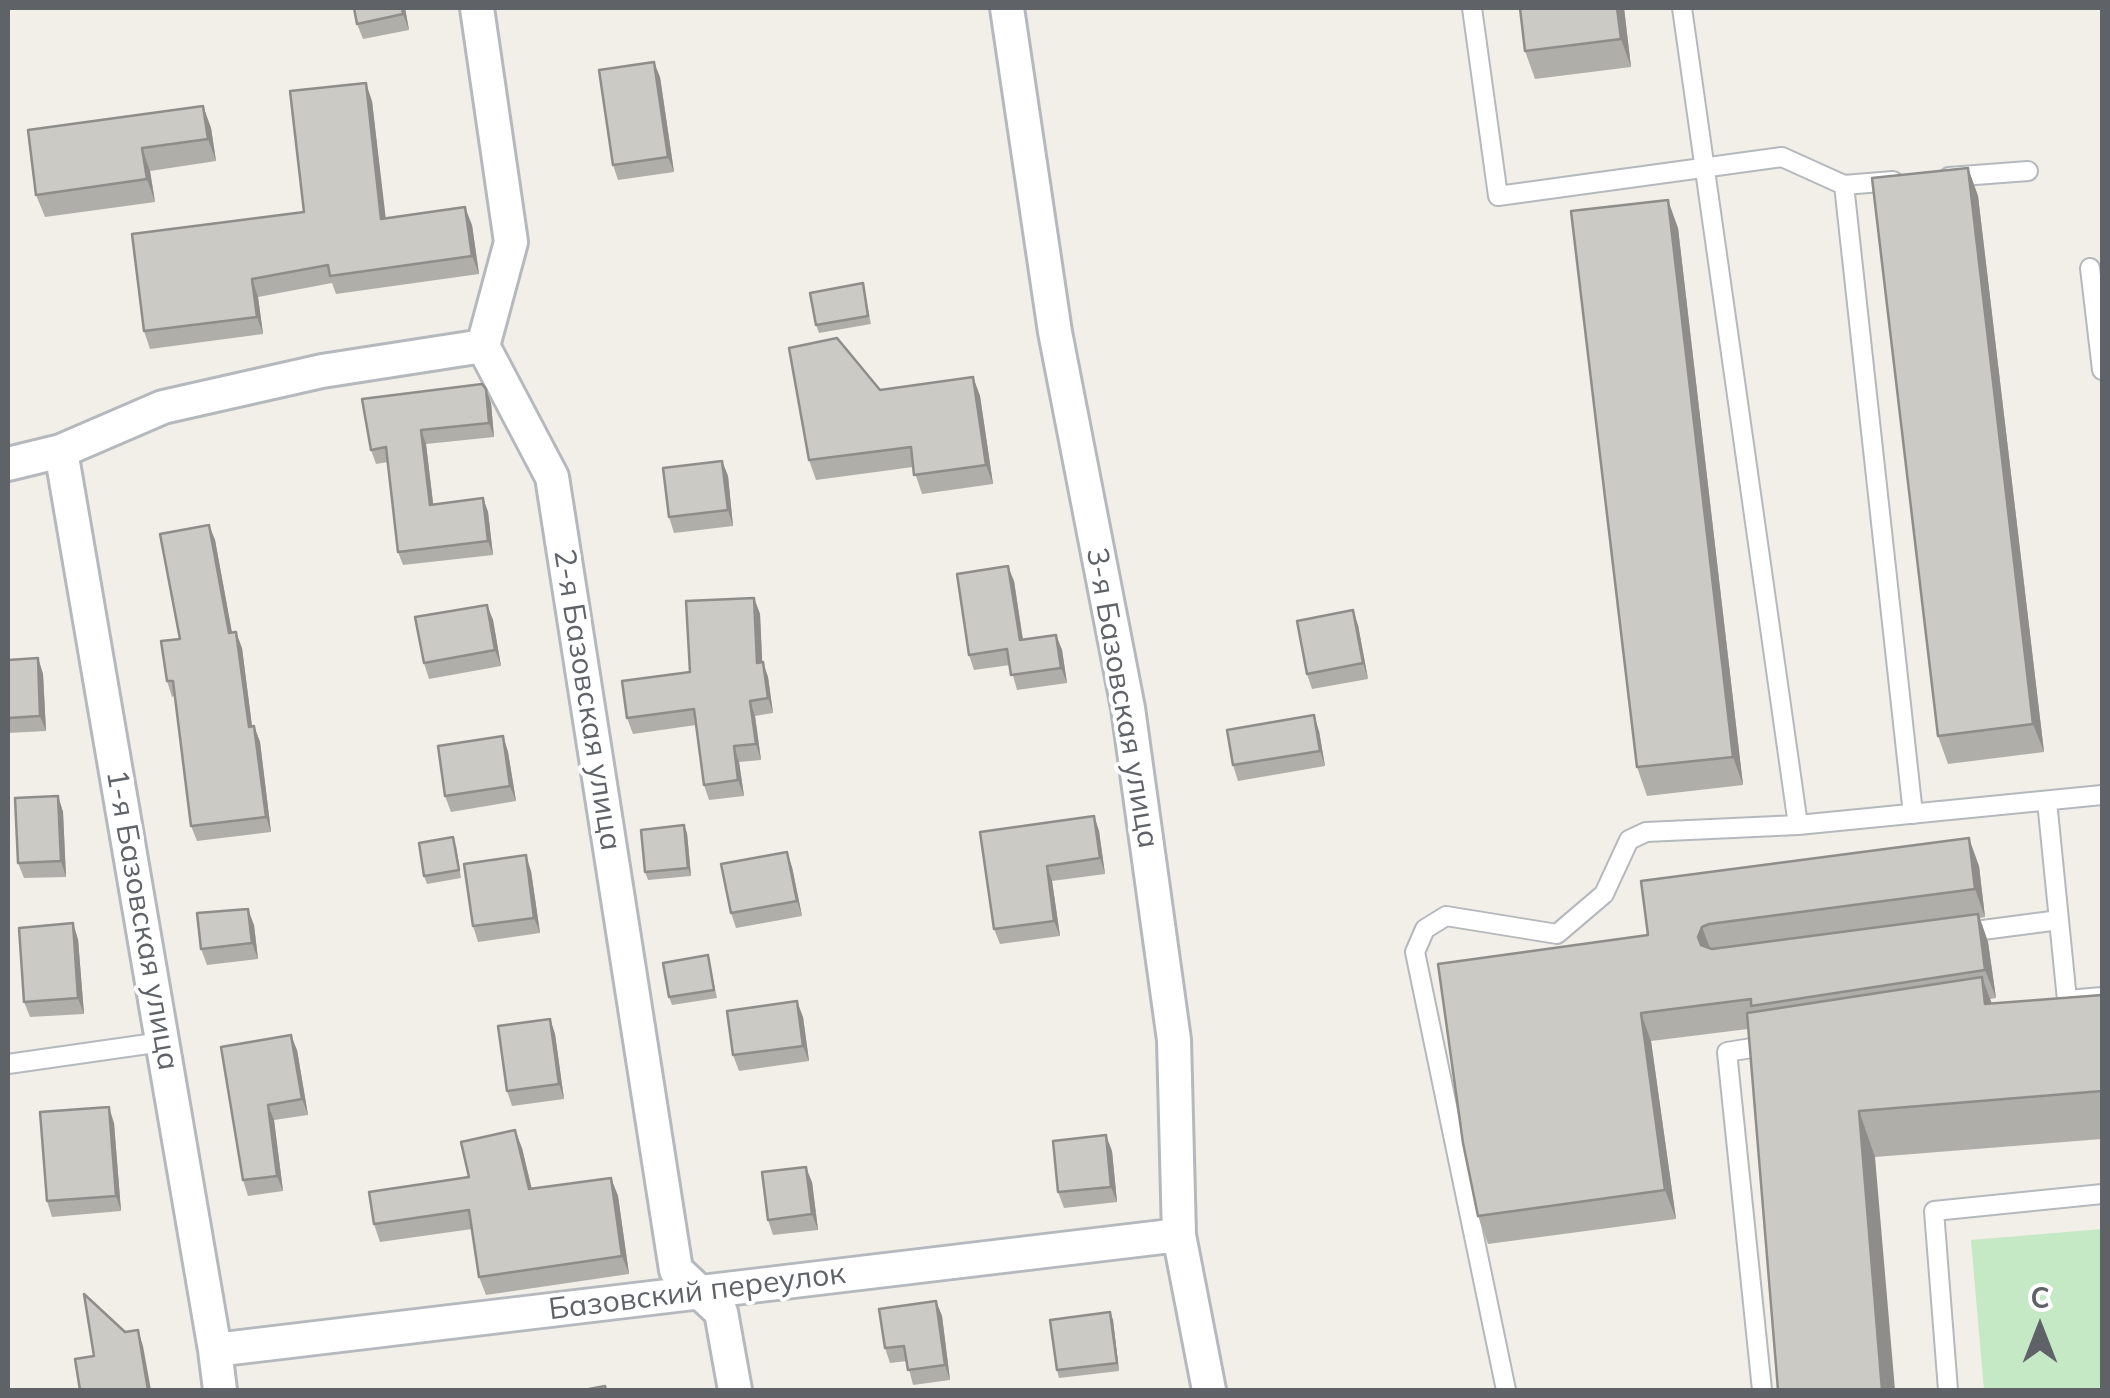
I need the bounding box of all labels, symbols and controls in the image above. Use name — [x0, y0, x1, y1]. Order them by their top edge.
street label: 3-я Базовская улица — [1078, 545, 1166, 851]
street label: 2-я Базовская улица — [545, 547, 629, 853]
street label: 1-я Базовская улица — [98, 767, 186, 1073]
street label: Базовский переулок — [547, 1256, 847, 1328]
north arrow — [1990, 1278, 2090, 1378]
text: С — [2030, 1280, 2050, 1315]

